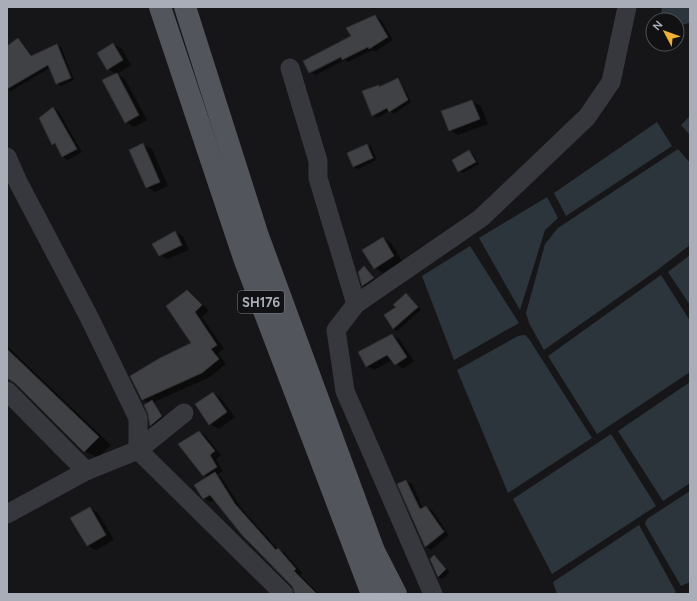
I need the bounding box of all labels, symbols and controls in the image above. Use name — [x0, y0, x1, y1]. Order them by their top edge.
north arrow — [645, 12, 685, 52]
text: N — [650, 18, 666, 33]
road number: SH176 — [238, 291, 284, 313]

